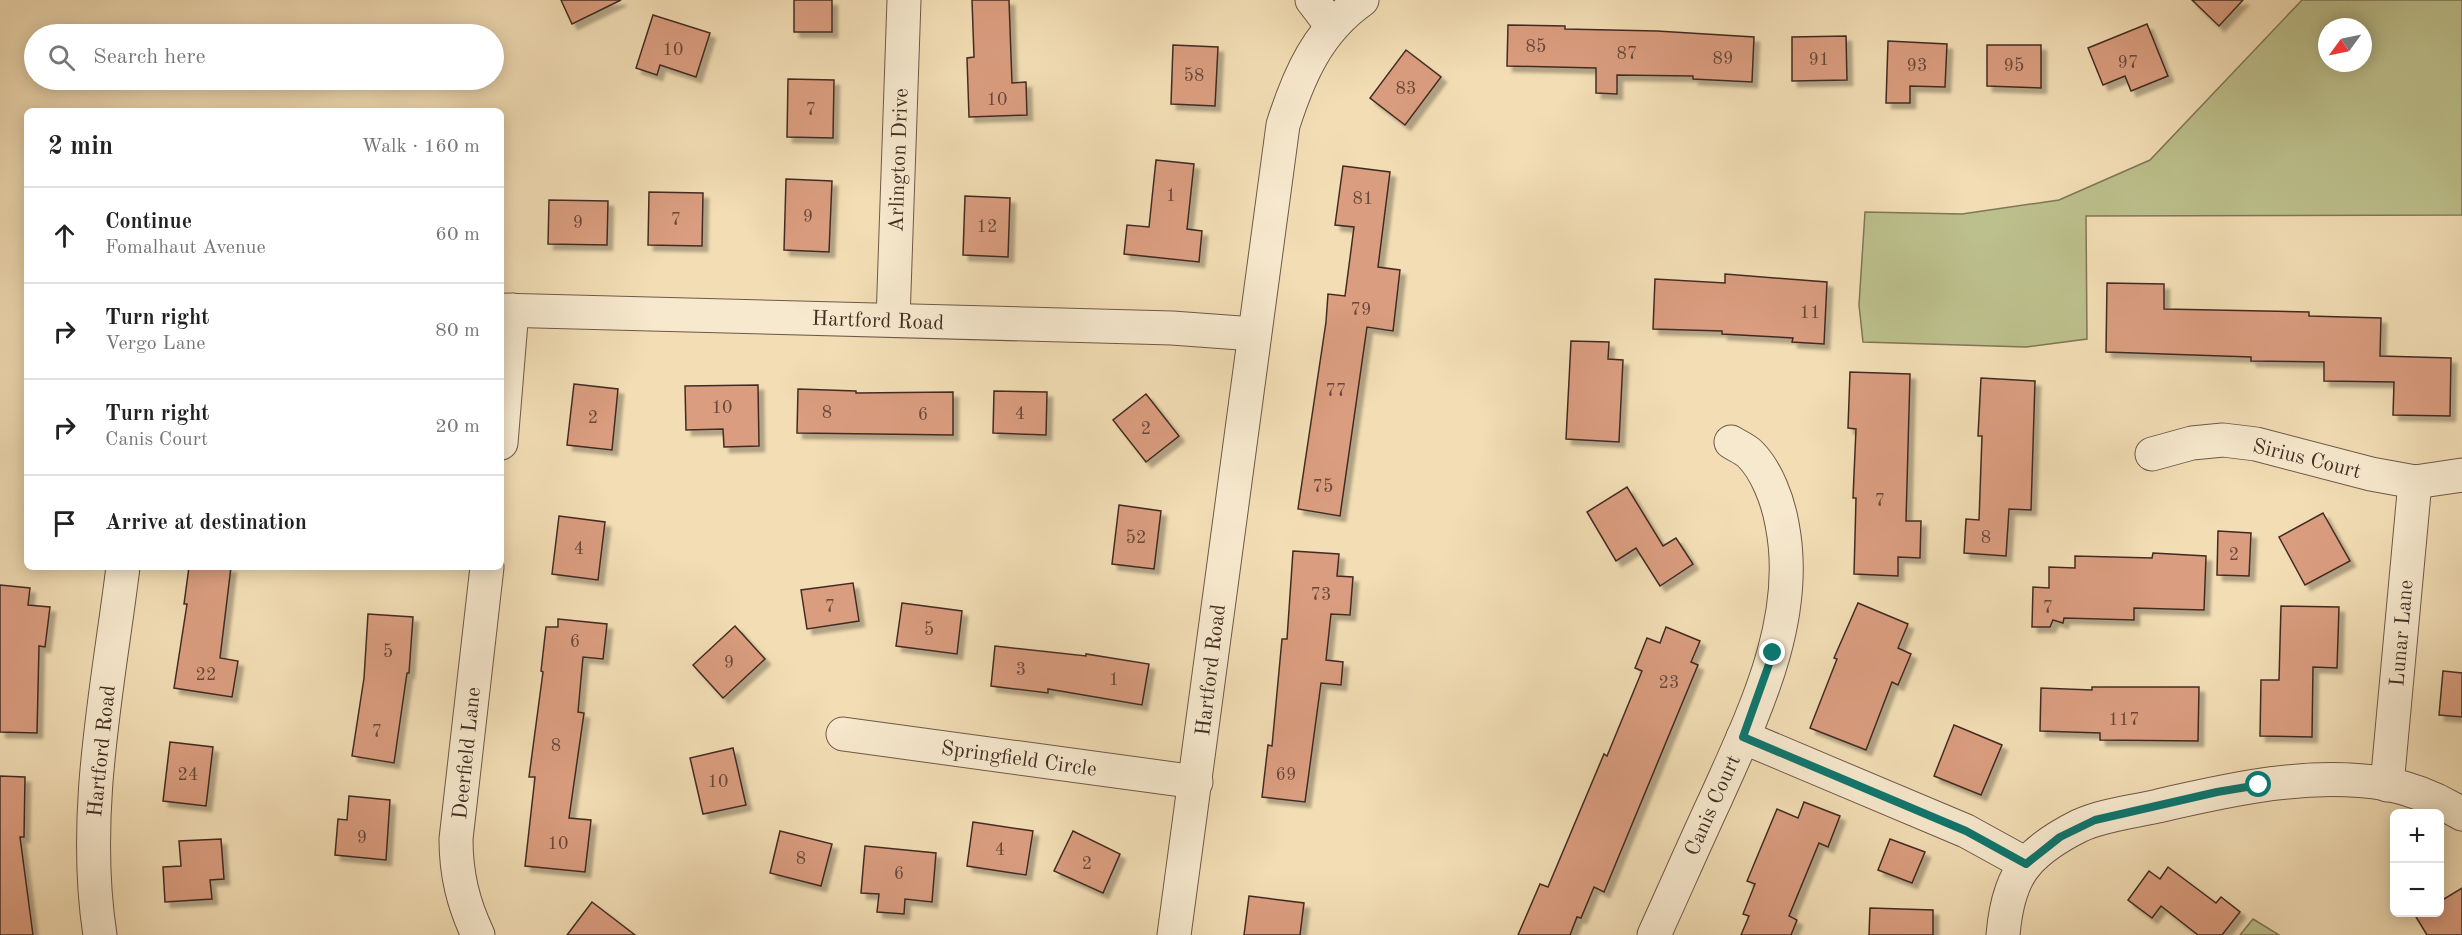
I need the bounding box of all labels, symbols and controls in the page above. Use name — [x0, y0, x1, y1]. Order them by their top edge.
north arrow — [2318, 18, 2372, 72]
search box — [24, 24, 504, 90]
house number: 85 — [1526, 38, 1546, 56]
icon: search — [45, 41, 78, 74]
house number: 10 — [663, 41, 683, 59]
house number: 87 — [1617, 45, 1637, 63]
text: Search here — [93, 46, 206, 68]
house number: 89 — [1713, 50, 1733, 68]
house number: 91 — [1809, 51, 1829, 69]
house number: 97 — [2118, 54, 2138, 72]
house number: 93 — [1907, 57, 1927, 75]
house number: 95 — [2004, 57, 2024, 75]
house number: 58 — [1184, 67, 1204, 85]
house number: 83 — [1396, 80, 1416, 98]
street label: Arlington Drive — [886, 88, 913, 232]
house number: 10 — [987, 91, 1007, 109]
house number: 7 — [806, 101, 816, 119]
text: 2 min — [48, 134, 113, 160]
text: Walk · 160 m — [361, 137, 480, 157]
house number: 1 — [1166, 187, 1176, 205]
house number: 81 — [1353, 190, 1373, 208]
house number: 9 — [803, 208, 813, 226]
text: Continue — [105, 211, 192, 233]
house number: 7 — [671, 211, 681, 229]
house number: 9 — [573, 214, 583, 232]
house number: 12 — [977, 218, 997, 236]
icon: ahead — [48, 219, 81, 252]
text: 60 m — [435, 225, 480, 245]
text: Fomalhaut Avenue — [105, 238, 266, 258]
house number: 79 — [1351, 301, 1371, 319]
house number: 11 — [1800, 304, 1820, 322]
text: Turn right — [105, 307, 209, 329]
street label: Hartford Road — [811, 309, 945, 334]
icon: right — [48, 315, 81, 348]
text: 80 m — [435, 321, 480, 341]
text: Vergo Lane — [105, 334, 206, 354]
house number: 77 — [1326, 382, 1346, 400]
house number: 10 — [712, 399, 732, 417]
text: Turn right — [105, 403, 209, 425]
house number: 8 — [822, 404, 832, 422]
house number: 4 — [1015, 405, 1025, 423]
house number: 6 — [918, 406, 928, 424]
house number: 2 — [588, 409, 598, 427]
icon: right — [48, 411, 81, 444]
text: 20 m — [435, 417, 480, 437]
house number: 2 — [1141, 420, 1151, 438]
text: Canis Court — [105, 430, 208, 450]
street label: Sirius Court — [2250, 436, 2363, 483]
house number: 75 — [1313, 478, 1333, 496]
house number: 7 — [1875, 492, 1885, 510]
icon: arrive — [48, 507, 81, 540]
text: Arrive at destination — [105, 512, 307, 534]
house number: 52 — [1126, 529, 1146, 547]
house number: 8 — [1981, 529, 1991, 547]
house number: 4 — [574, 540, 584, 558]
house number: 2 — [2229, 546, 2239, 564]
street label: Lunar Lane — [2387, 579, 2418, 687]
house number: 73 — [1311, 586, 1331, 604]
house number: 7 — [825, 598, 835, 616]
house number: 7 — [2043, 599, 2053, 617]
street label: Hartford Road — [1193, 603, 1230, 737]
house number: 5 — [924, 621, 934, 639]
house number: 6 — [570, 633, 580, 651]
route end — [1759, 639, 1785, 665]
house number: 5 — [383, 643, 393, 661]
house number: 9 — [724, 654, 734, 672]
house number: 3 — [1016, 661, 1026, 679]
house number: 22 — [196, 666, 216, 684]
house number: 1 — [1109, 671, 1119, 689]
house number: 23 — [1659, 674, 1679, 692]
street label: Hartford Road — [85, 684, 120, 818]
street label: Deerfield Lane — [450, 686, 485, 820]
house number: 117 — [2108, 711, 2140, 729]
house number: 7 — [372, 723, 382, 741]
house number: 8 — [551, 737, 561, 755]
street label: Springfield Circle — [940, 738, 1098, 781]
street label: Canis Court — [1682, 752, 1745, 859]
house number: 24 — [178, 766, 198, 784]
house number: 69 — [1276, 766, 1296, 784]
route start — [2245, 771, 2271, 797]
house number: 10 — [708, 773, 728, 791]
map controls — [2390, 809, 2444, 917]
button: + — [2390, 809, 2444, 863]
house number: 9 — [357, 829, 367, 847]
house number: 10 — [548, 835, 568, 853]
house number: 4 — [995, 841, 1005, 859]
house number: 8 — [796, 850, 806, 868]
house number: 2 — [1082, 855, 1092, 873]
button: − — [2390, 863, 2444, 917]
house number: 6 — [894, 865, 904, 883]

